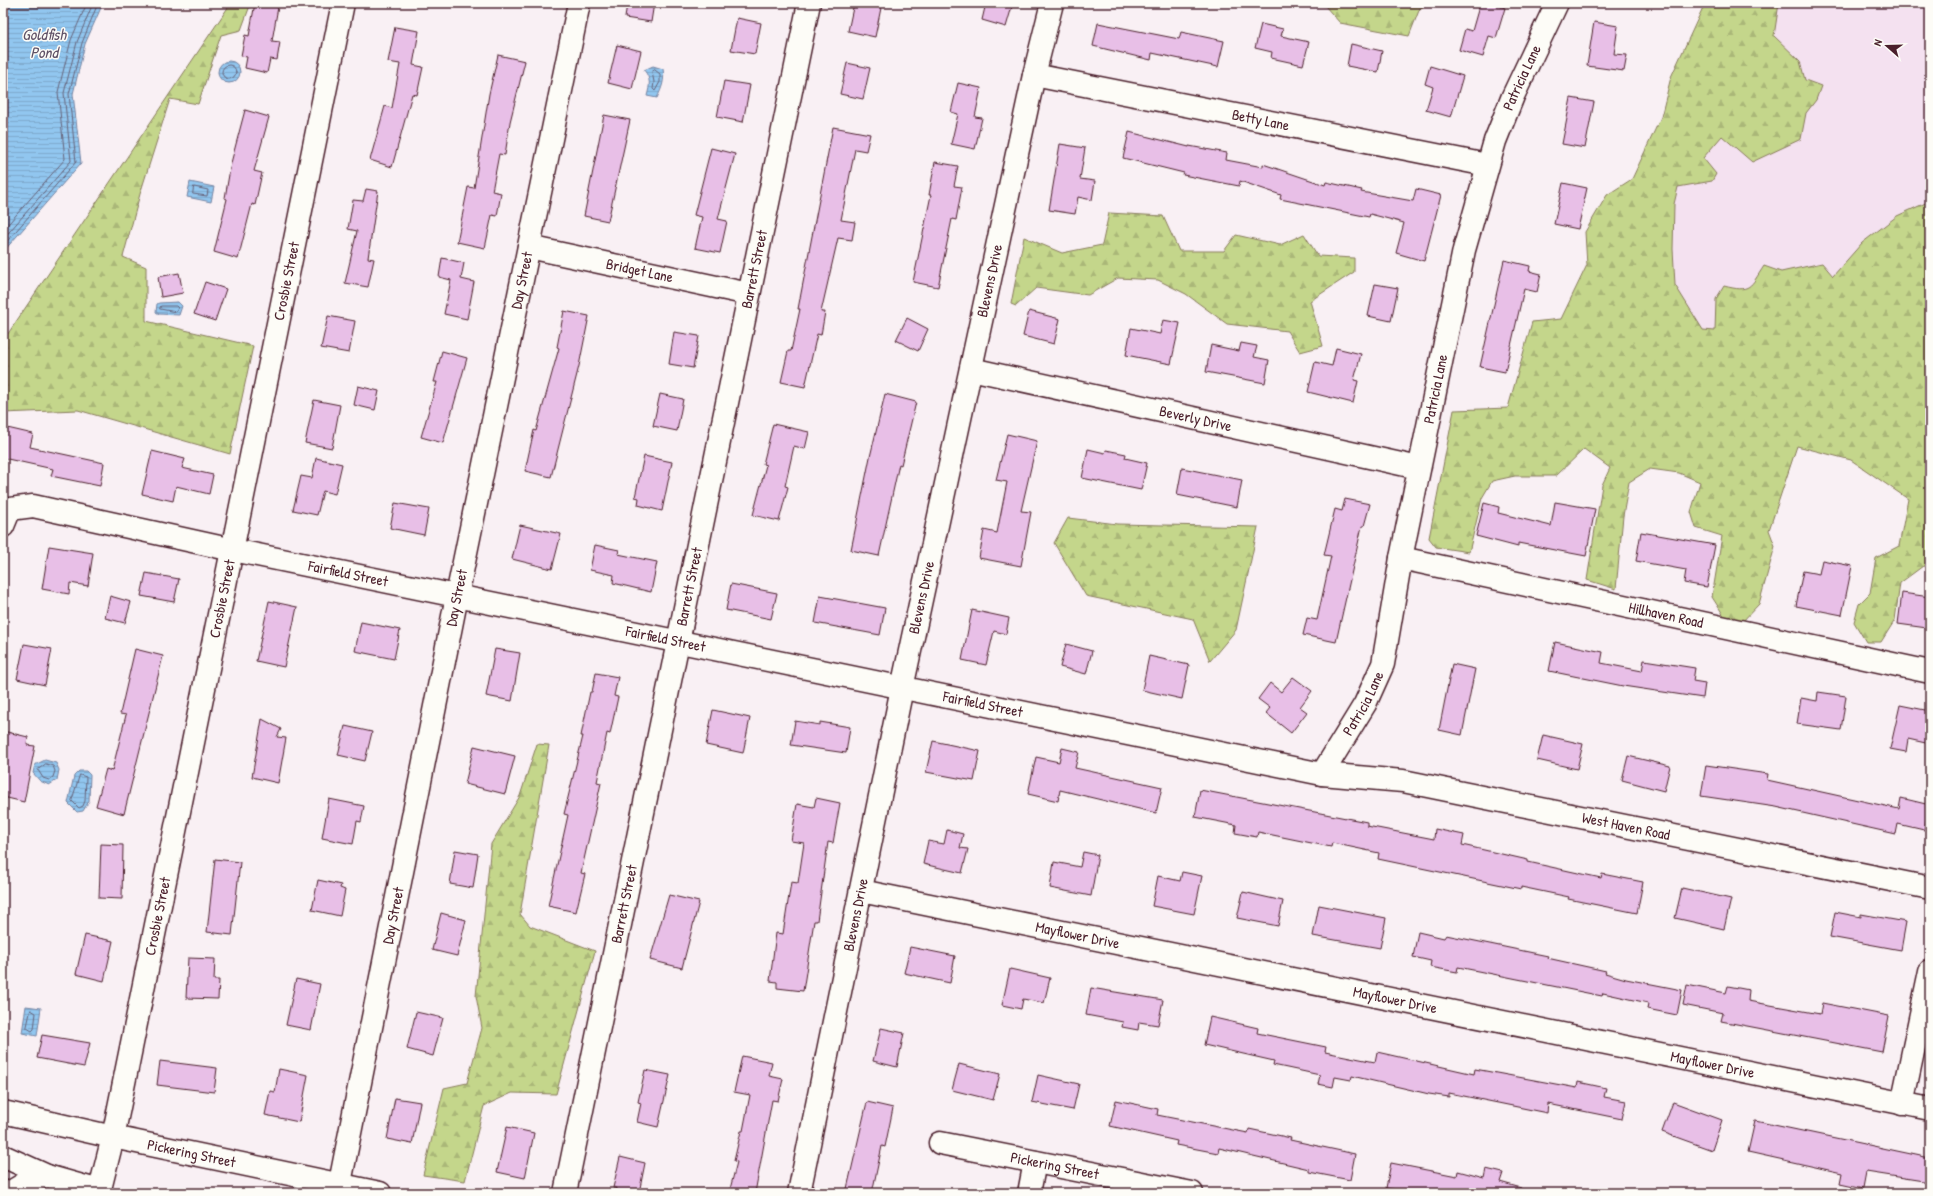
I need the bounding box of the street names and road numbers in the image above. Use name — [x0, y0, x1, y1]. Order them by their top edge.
street label: Patricia Lane — [1497, 41, 1546, 113]
street label: Betty Lane — [1230, 104, 1291, 135]
street label: Barrett Street — [736, 227, 772, 310]
street label: Crosbie Street — [268, 239, 304, 322]
street label: Blevens Drive — [971, 242, 1007, 319]
street label: Day Street — [505, 249, 538, 311]
street label: Bridget Lane — [604, 253, 675, 288]
street label: Patricia Lane — [1418, 352, 1452, 425]
street label: Beverly Drive — [1158, 400, 1234, 436]
street label: Barrett Street — [671, 544, 707, 628]
street label: Fairfield Street — [306, 555, 391, 592]
street label: Crosbie Street — [203, 557, 240, 640]
street label: Blevens Drive — [903, 559, 939, 636]
street label: Day Street — [440, 566, 472, 628]
street label: Hillhaven Road — [1627, 596, 1705, 633]
street label: Fairfield Street — [623, 620, 708, 657]
street label: Patricia Lane — [1337, 668, 1388, 739]
street label: Fairfield Street — [940, 685, 1026, 722]
street label: West Haven Road — [1580, 807, 1672, 845]
street label: Barrett Street — [605, 862, 642, 945]
street label: Crosbie Street — [139, 874, 176, 957]
street label: Blevens Drive — [838, 876, 873, 953]
street label: Day Street — [377, 884, 409, 946]
street label: Mayflower Drive — [1034, 916, 1122, 953]
street label: Mayflower Drive — [1351, 981, 1439, 1018]
street label: Mayflower Drive — [1669, 1045, 1757, 1083]
street label: Pickering Street — [146, 1133, 238, 1173]
street label: Pickering Street — [1009, 1146, 1102, 1184]

